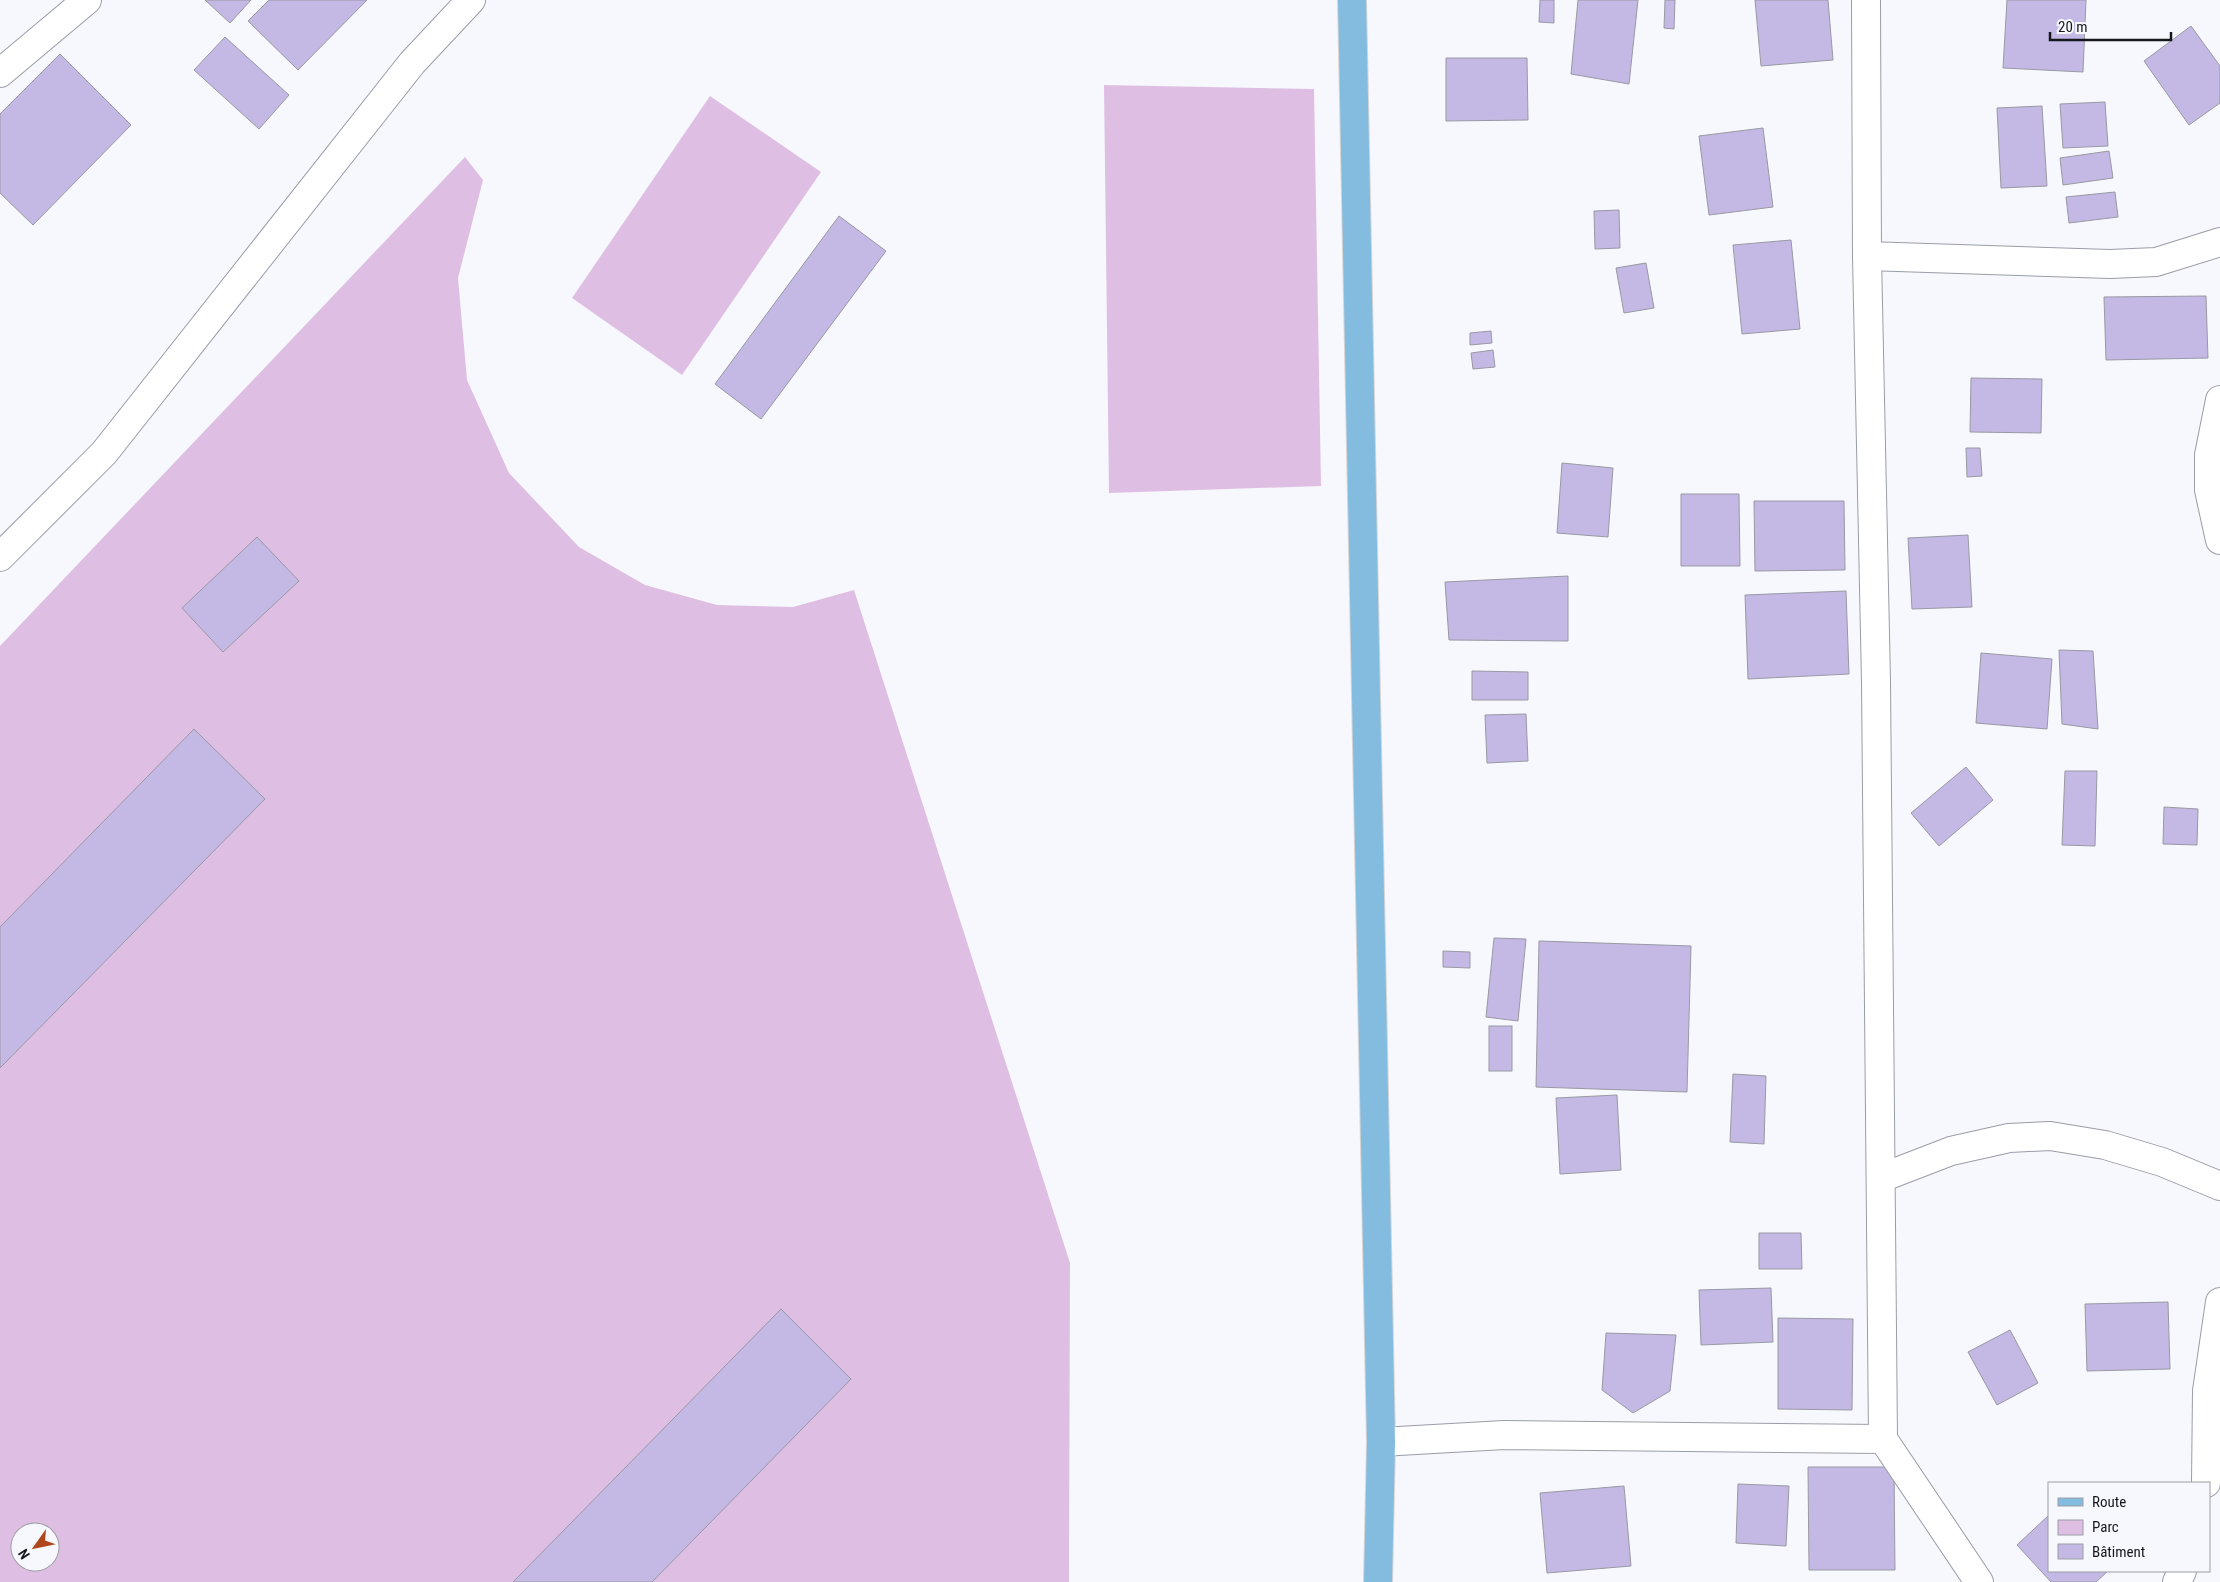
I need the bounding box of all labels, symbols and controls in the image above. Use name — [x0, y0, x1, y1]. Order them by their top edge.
scale bar — [2050, 10, 2171, 42]
text: 20 m — [2058, 18, 2088, 36]
legend — [2048, 1482, 2210, 1572]
text: Route — [2092, 1493, 2126, 1511]
text: Parc — [2092, 1518, 2119, 1536]
north arrow — [10, 1522, 60, 1572]
text: Bâtiment — [2092, 1543, 2145, 1561]
text: N — [15, 1546, 33, 1562]

